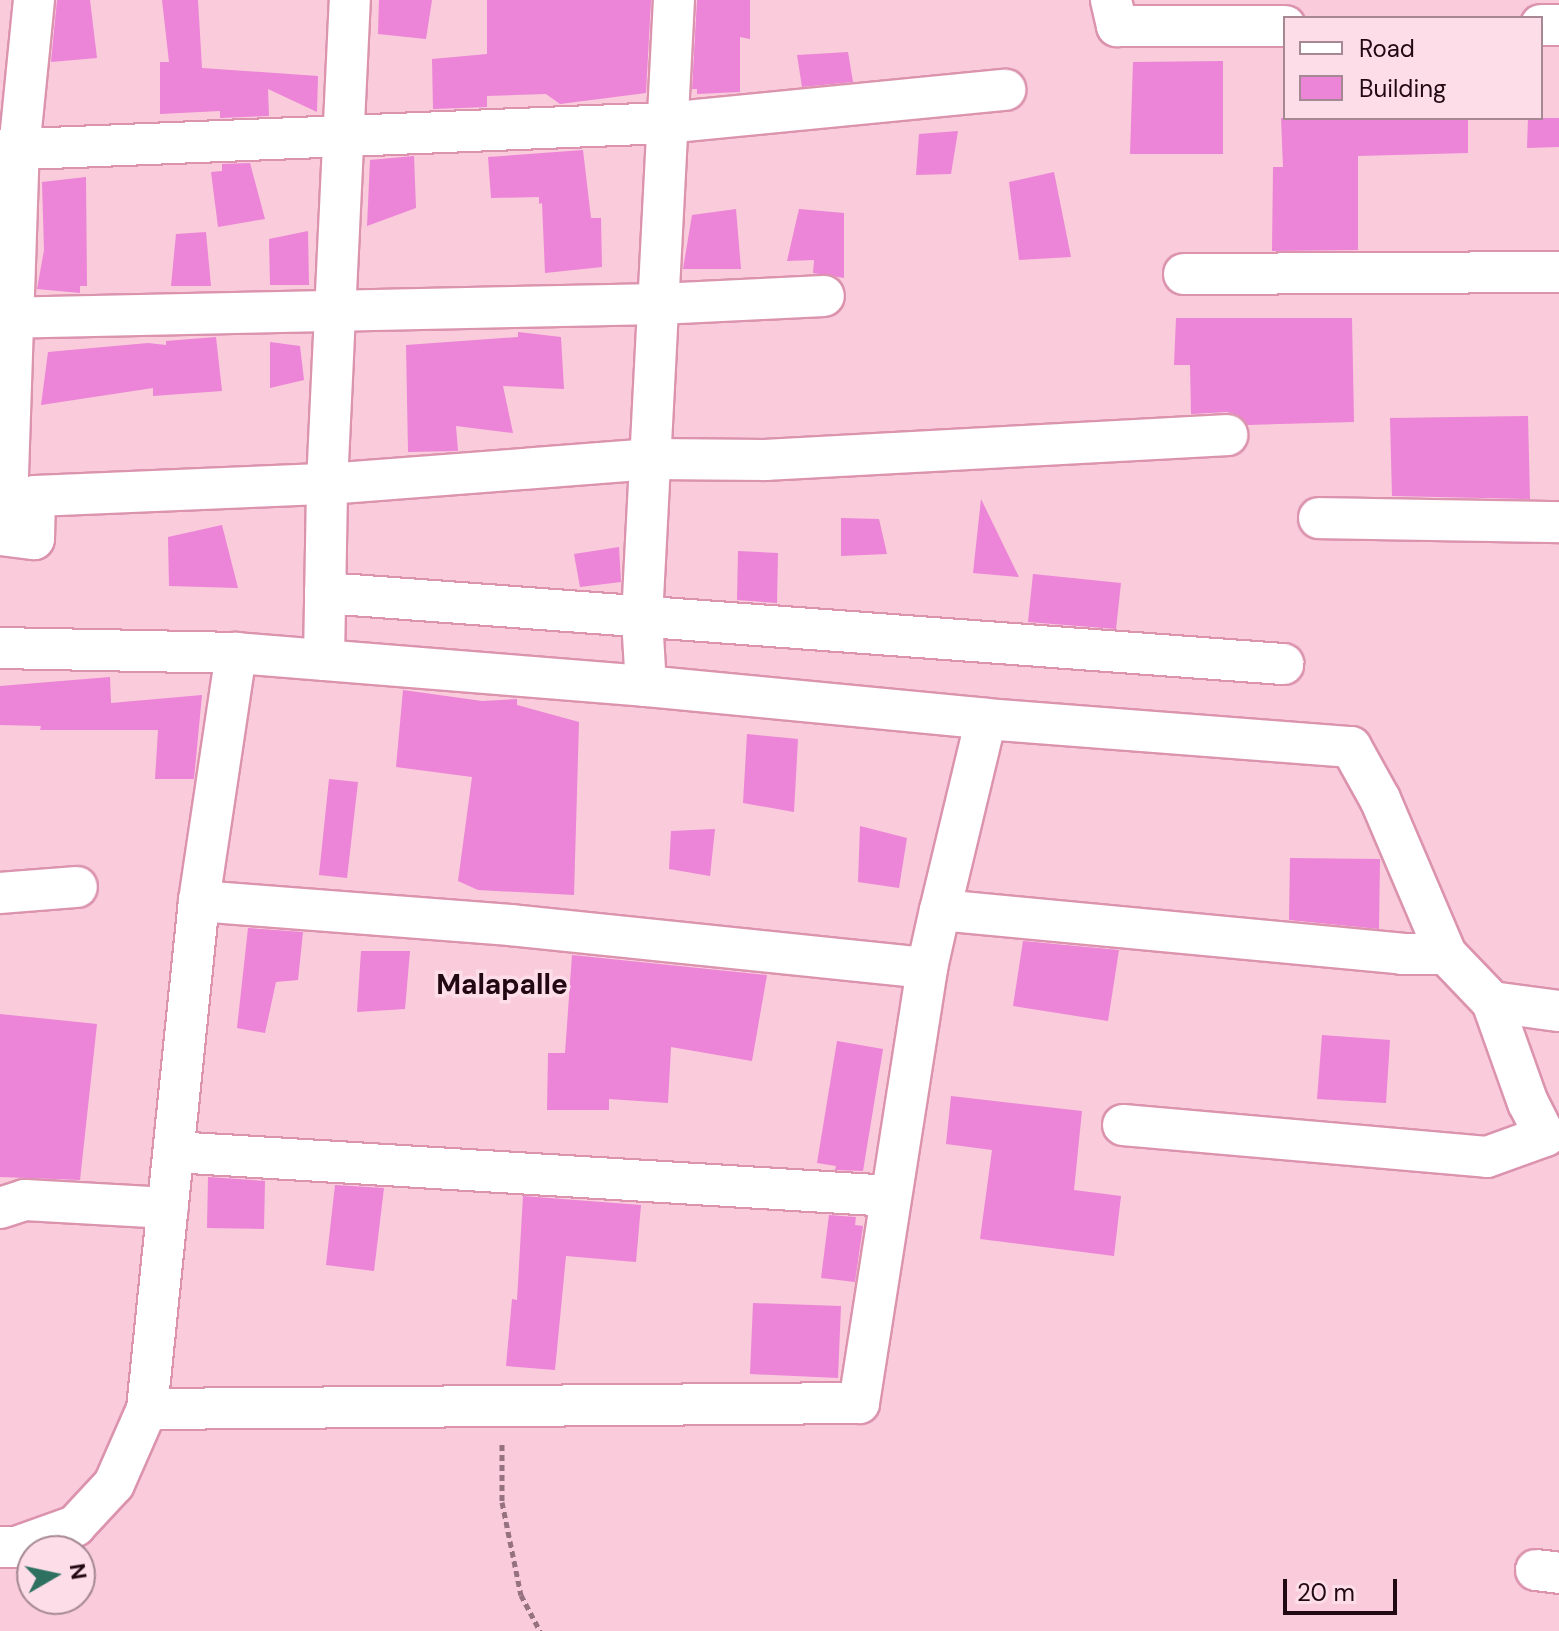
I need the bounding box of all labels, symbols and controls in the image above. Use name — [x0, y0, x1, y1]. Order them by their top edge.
legend — [1283, 16, 1543, 120]
text: Road — [1359, 33, 1415, 64]
text: Building — [1359, 73, 1446, 104]
district label: Malapalle — [436, 968, 568, 1002]
north arrow — [16, 1535, 96, 1615]
text: N — [63, 1561, 94, 1582]
scale bar — [1287, 1563, 1401, 1613]
text: 20 m — [1297, 1577, 1355, 1608]

